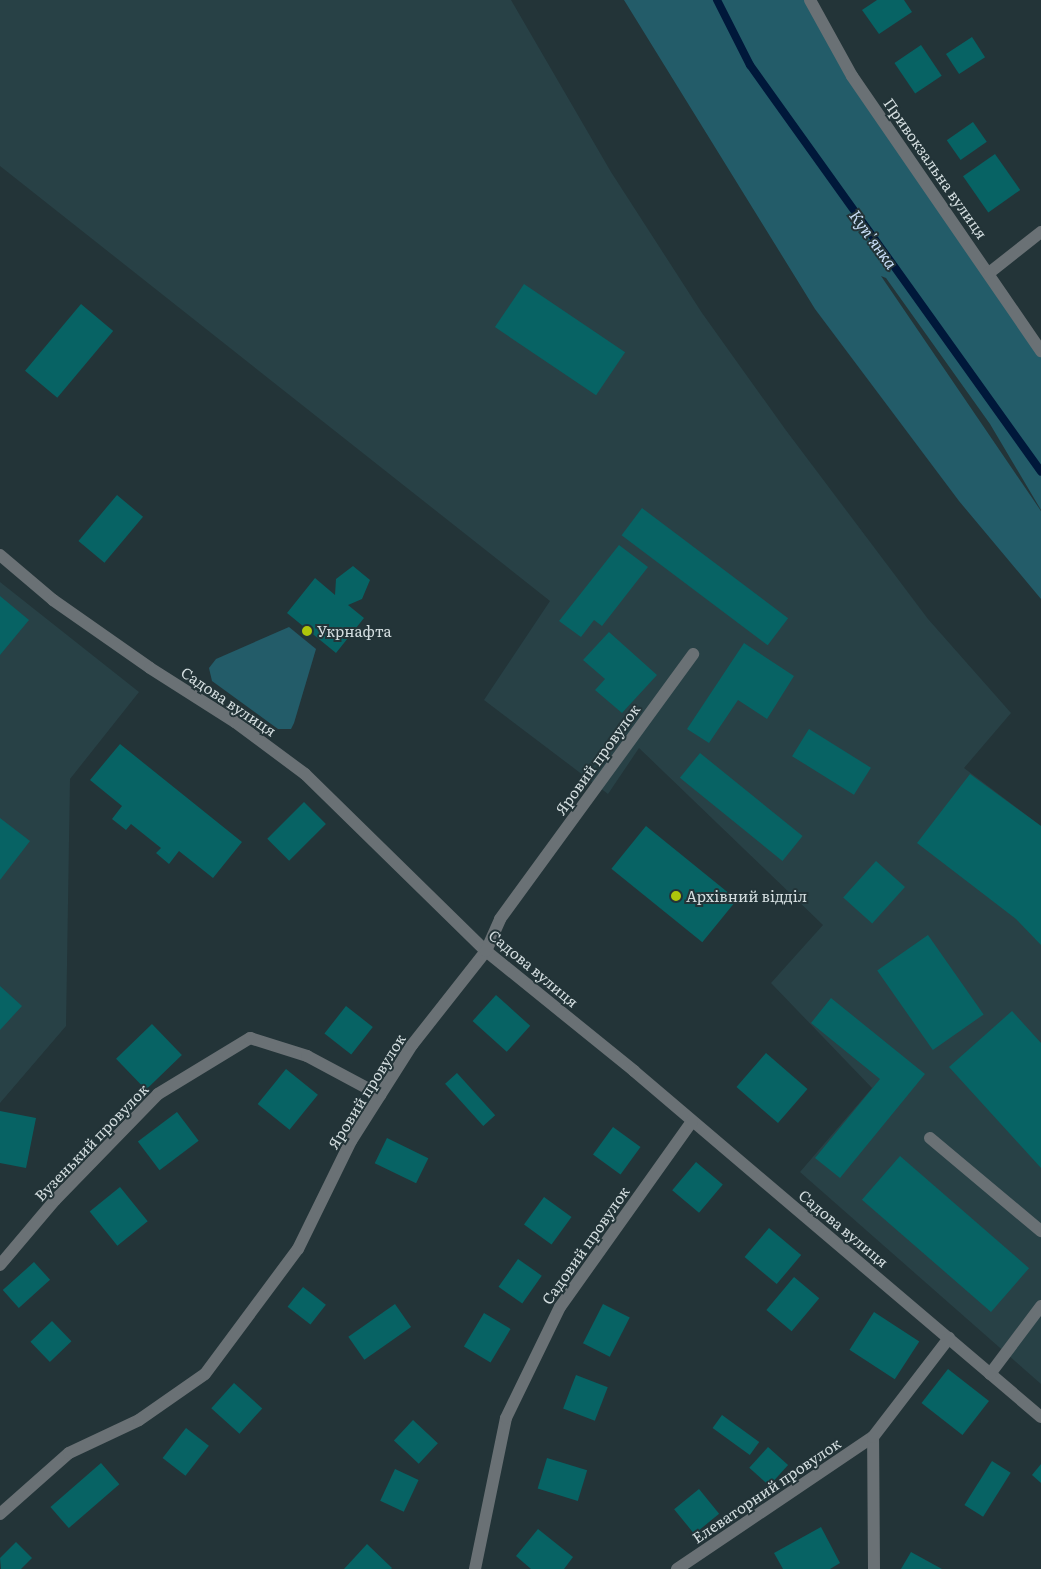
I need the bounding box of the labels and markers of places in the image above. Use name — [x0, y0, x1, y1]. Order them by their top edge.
place label: Укрнафта — [317, 622, 392, 640]
marker: Укрнафта — [301, 625, 313, 637]
place label: Архівний відділ — [686, 887, 807, 905]
marker: Архівний відділ — [670, 890, 682, 902]

